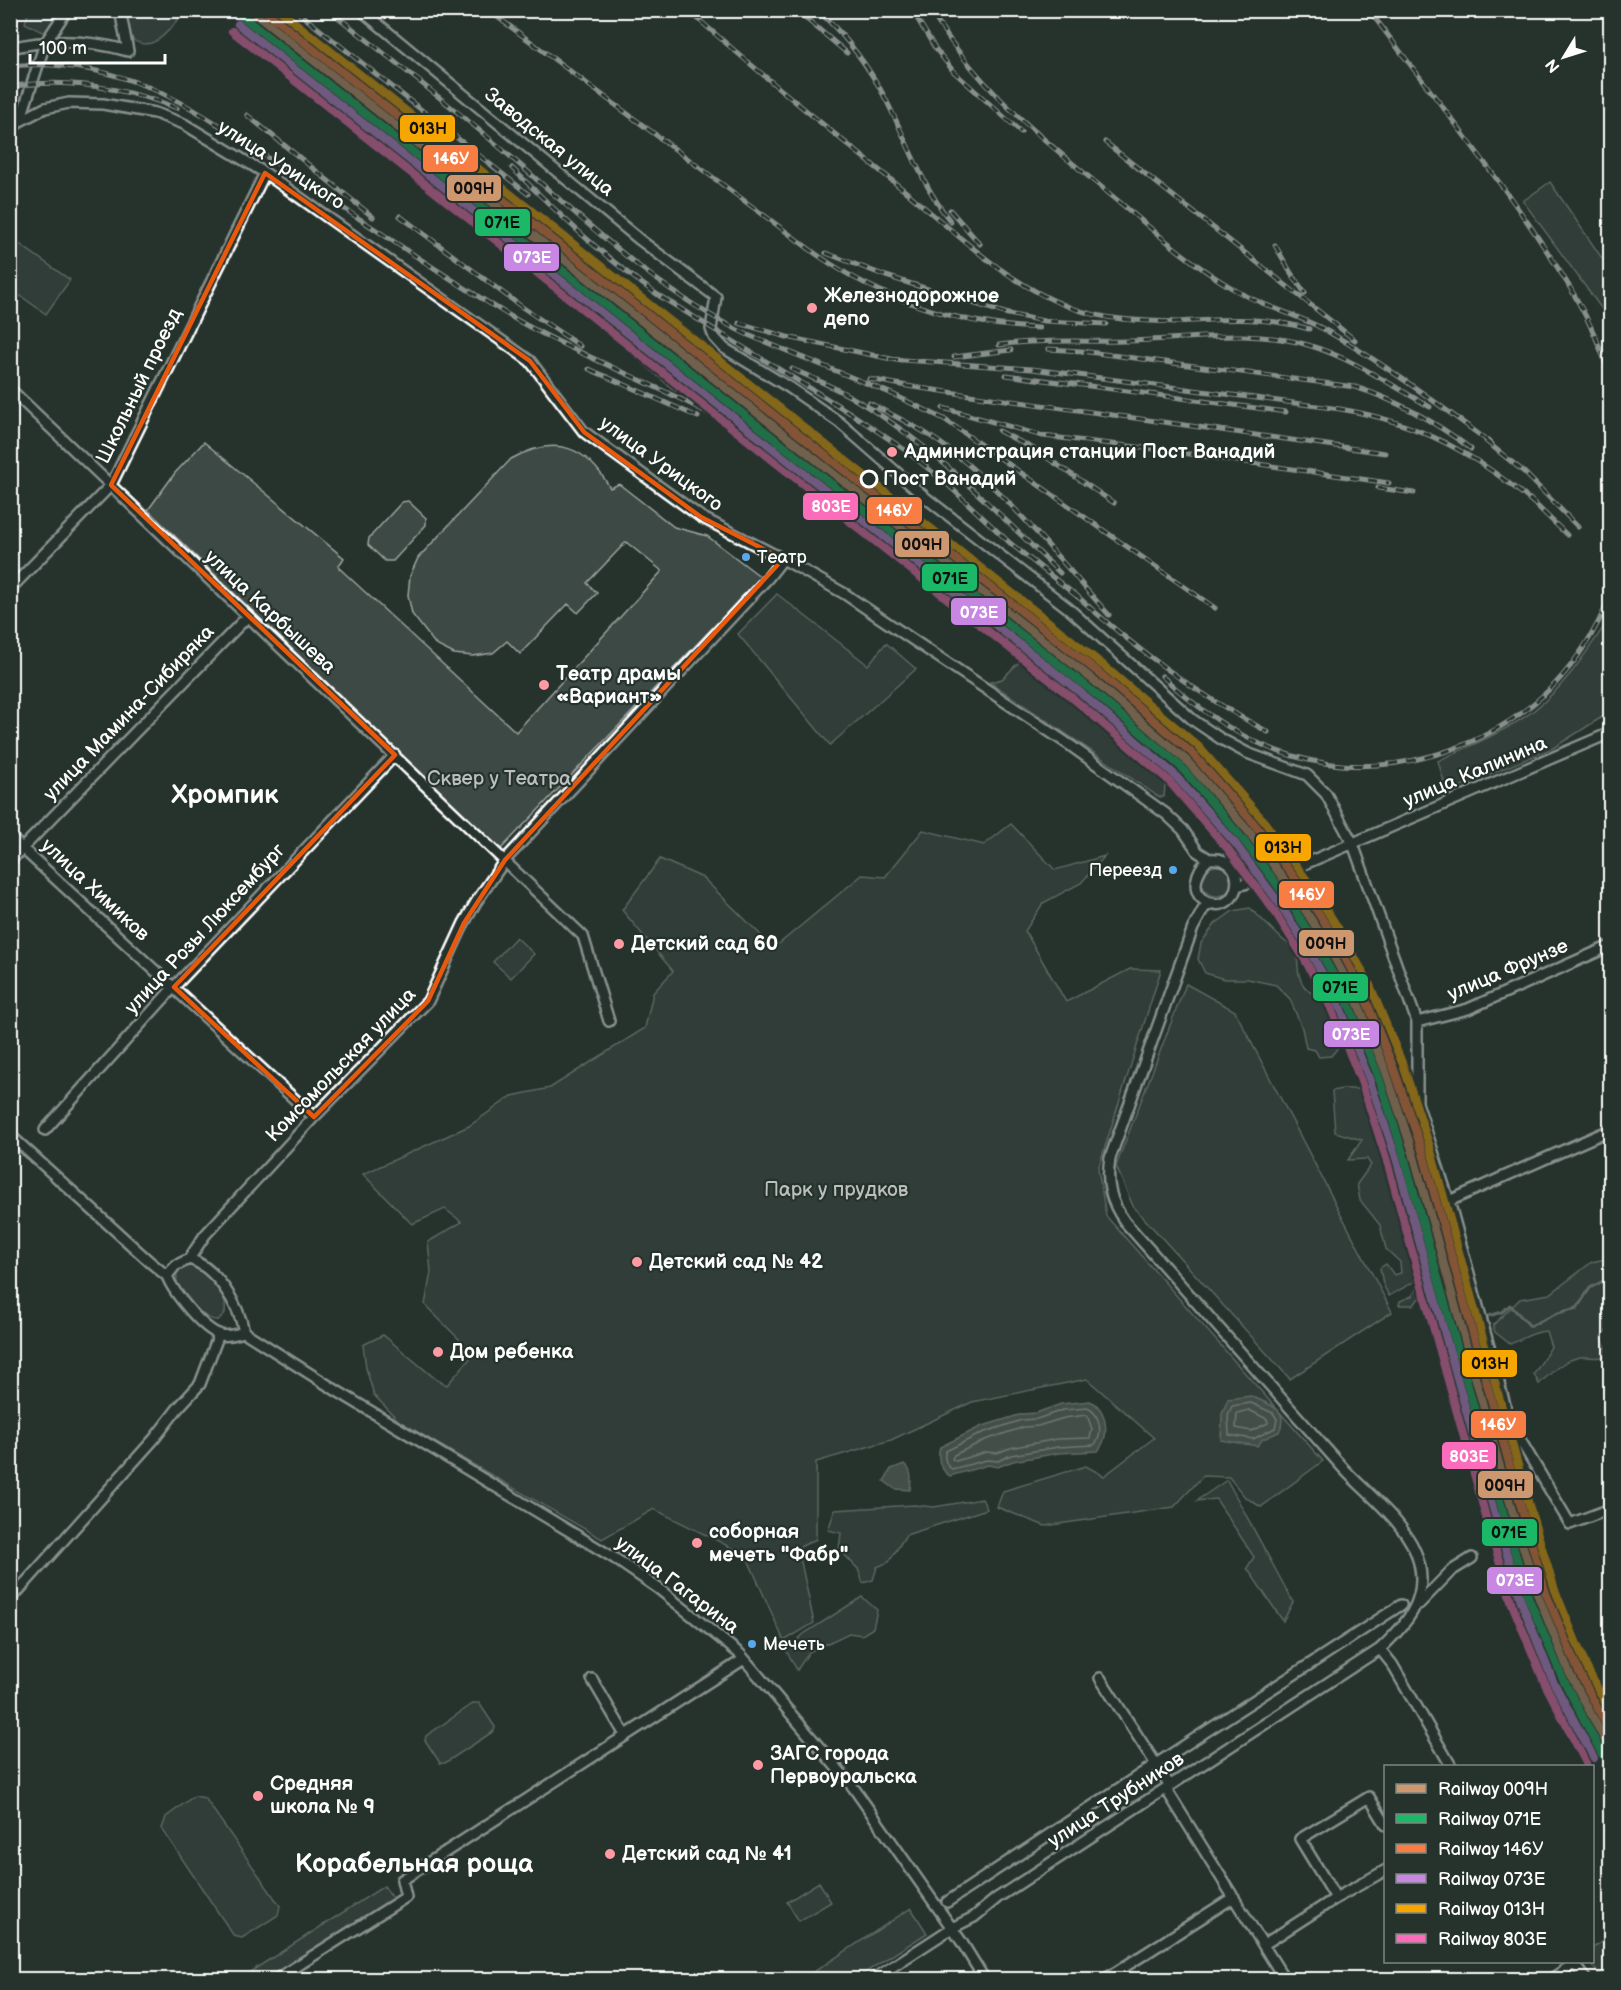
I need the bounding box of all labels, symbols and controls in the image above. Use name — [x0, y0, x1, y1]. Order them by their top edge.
scale bar — [30, 27, 165, 65]
north arrow — [1534, 27, 1594, 87]
text: 100 m — [39, 38, 87, 59]
text: N — [1542, 55, 1565, 76]
street label: Заводская улица — [479, 82, 619, 202]
line badge: 013Н — [399, 114, 456, 143]
street label: улица Урицкого — [213, 115, 349, 215]
text: 013Н — [409, 120, 447, 139]
line badge: 146У — [422, 144, 479, 173]
text: 146У — [433, 150, 469, 169]
line badge: 009Н — [446, 174, 502, 202]
text: 009Н — [453, 180, 495, 199]
line badge: 071Е — [474, 208, 531, 237]
text: 071Е — [484, 214, 521, 233]
line badge: 073Е — [503, 243, 560, 272]
text: 073Е — [513, 249, 552, 268]
place label: Железнодорожное депо — [823, 284, 999, 331]
marker: Железнодорожное депо — [805, 301, 819, 315]
street label: Школьный проезд — [91, 304, 187, 468]
street label: улица Урицкого — [595, 411, 727, 517]
place label: Администрация станции Пост Ванадий — [903, 440, 1275, 464]
marker: Администрация станции Пост Ванадий — [885, 445, 899, 459]
place label: Пост Ванадий — [883, 467, 1016, 491]
marker: Пост Ванадий — [860, 470, 878, 488]
line badge: 803Е — [802, 492, 859, 521]
line badge: 146У — [866, 496, 923, 525]
text: 803Е — [811, 498, 851, 517]
text: 146У — [876, 502, 912, 521]
line badge: 009Н — [894, 530, 950, 558]
text: 009Н — [901, 536, 943, 555]
street label: улица Карбышева — [199, 545, 341, 679]
place label: Театр — [757, 547, 807, 568]
marker: Театр — [740, 551, 752, 563]
line badge: 071Е — [921, 563, 978, 592]
text: 071Е — [932, 570, 969, 589]
line badge: 073Е — [950, 597, 1007, 626]
text: 073Е — [960, 604, 999, 623]
street label: улица Мамина-Сибиряка — [39, 620, 220, 806]
place label: Театр драмы «Вариант» — [556, 662, 681, 709]
marker: Театр драмы «Вариант» — [537, 678, 551, 692]
street label: улица Калинина — [1400, 731, 1551, 813]
park label: Сквер у Театра — [427, 767, 571, 791]
district label: Хромпик — [171, 780, 279, 811]
line badge: 013Н — [1255, 833, 1312, 862]
street label: улица Химиков — [36, 834, 155, 947]
street label: улица Розы Люксембург — [120, 839, 290, 1019]
text: 013Н — [1264, 839, 1302, 858]
place label: Переезд — [1089, 860, 1162, 881]
marker: Переезд — [1167, 864, 1179, 876]
line badge: 146У — [1278, 880, 1335, 909]
text: 146У — [1289, 886, 1325, 905]
line badge: 009Н — [1298, 929, 1355, 957]
place label: Детский сад 60 — [631, 932, 778, 956]
street label: улица Фрунзе — [1444, 934, 1572, 1006]
text: 009Н — [1305, 935, 1347, 954]
marker: Детский сад 60 — [612, 937, 626, 951]
line badge: 071Е — [1312, 973, 1369, 1002]
text: 071Е — [1322, 979, 1359, 998]
street label: Комсомольская улица — [261, 983, 421, 1147]
line badge: 073Е — [1323, 1020, 1380, 1048]
text: 073Е — [1332, 1026, 1371, 1045]
park label: Парк у прудков — [764, 1178, 909, 1202]
place label: Детский сад № 42 — [649, 1250, 823, 1274]
marker: Детский сад № 42 — [630, 1255, 644, 1269]
place label: Дом ребенка — [450, 1340, 574, 1364]
marker: Дом ребенка — [431, 1345, 445, 1359]
line badge: 013Н — [1461, 1349, 1518, 1378]
text: 013Н — [1471, 1355, 1509, 1374]
line badge: 146У — [1470, 1410, 1527, 1439]
text: 146У — [1480, 1416, 1516, 1435]
line badge: 803Е — [1441, 1441, 1497, 1470]
text: 803Е — [1449, 1448, 1489, 1467]
line badge: 009Н — [1477, 1470, 1534, 1499]
text: 009Н — [1484, 1477, 1526, 1496]
line badge: 071Е — [1481, 1518, 1538, 1547]
place label: соборная мечеть "Фабр" — [709, 1520, 849, 1567]
text: 071Е — [1491, 1524, 1528, 1543]
street label: улица Гагарина — [611, 1531, 744, 1639]
marker: соборная мечеть "Фабр" — [690, 1536, 704, 1550]
line badge: 073Е — [1486, 1566, 1543, 1595]
text: 073Е — [1496, 1572, 1535, 1591]
place label: Мечеть — [763, 1634, 825, 1655]
marker: Мечеть — [746, 1638, 758, 1650]
place label: ЗАГС города Первоуральска — [770, 1742, 917, 1789]
street label: улица Трубников — [1043, 1747, 1189, 1853]
marker: ЗАГС города Первоуральска — [751, 1758, 765, 1772]
legend — [1384, 1765, 1594, 1963]
place label: Средняя школа № 9 — [270, 1772, 375, 1819]
text: Railway 009Н — [1438, 1779, 1548, 1800]
marker: Средняя школа № 9 — [251, 1789, 265, 1803]
text: Railway 071Е — [1438, 1809, 1541, 1830]
text: Railway 146У — [1438, 1839, 1544, 1860]
place label: Детский сад № 41 — [622, 1842, 792, 1866]
marker: Детский сад № 41 — [603, 1847, 617, 1861]
district label: Корабельная роща — [295, 1849, 534, 1880]
text: Railway 073Е — [1438, 1869, 1545, 1890]
text: Railway 013Н — [1438, 1899, 1545, 1920]
text: Railway 803Е — [1438, 1929, 1547, 1950]

